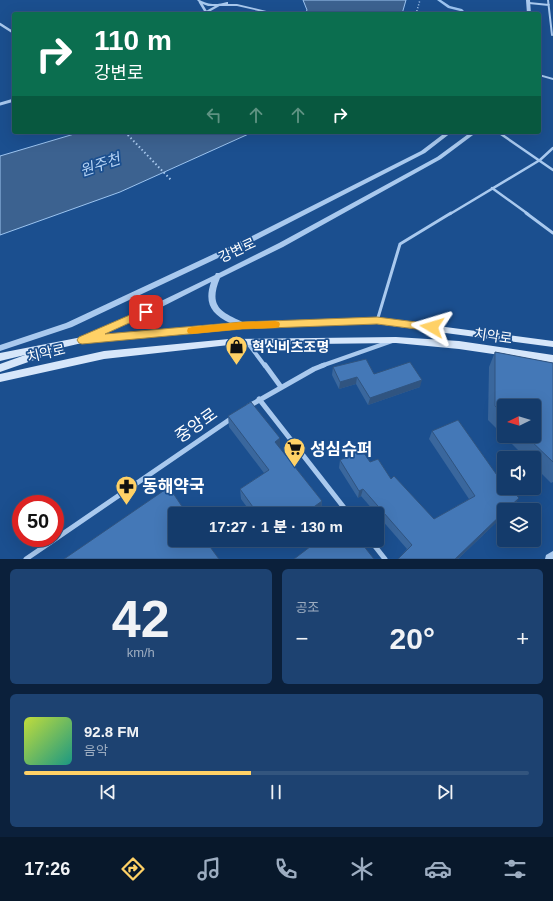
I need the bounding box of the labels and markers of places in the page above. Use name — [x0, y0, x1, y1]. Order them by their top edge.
pin — [129, 295, 163, 329]
shop icon: 혁신비츠조명 — [224, 334, 250, 367]
place label: 혁신비츠조명 — [252, 339, 329, 355]
supermarket icon: 성심슈퍼 — [281, 436, 307, 469]
place label: 성심슈퍼 — [310, 440, 373, 459]
pharmacy icon: 동해약국 — [113, 473, 139, 506]
place label: 동해약국 — [142, 477, 205, 496]

